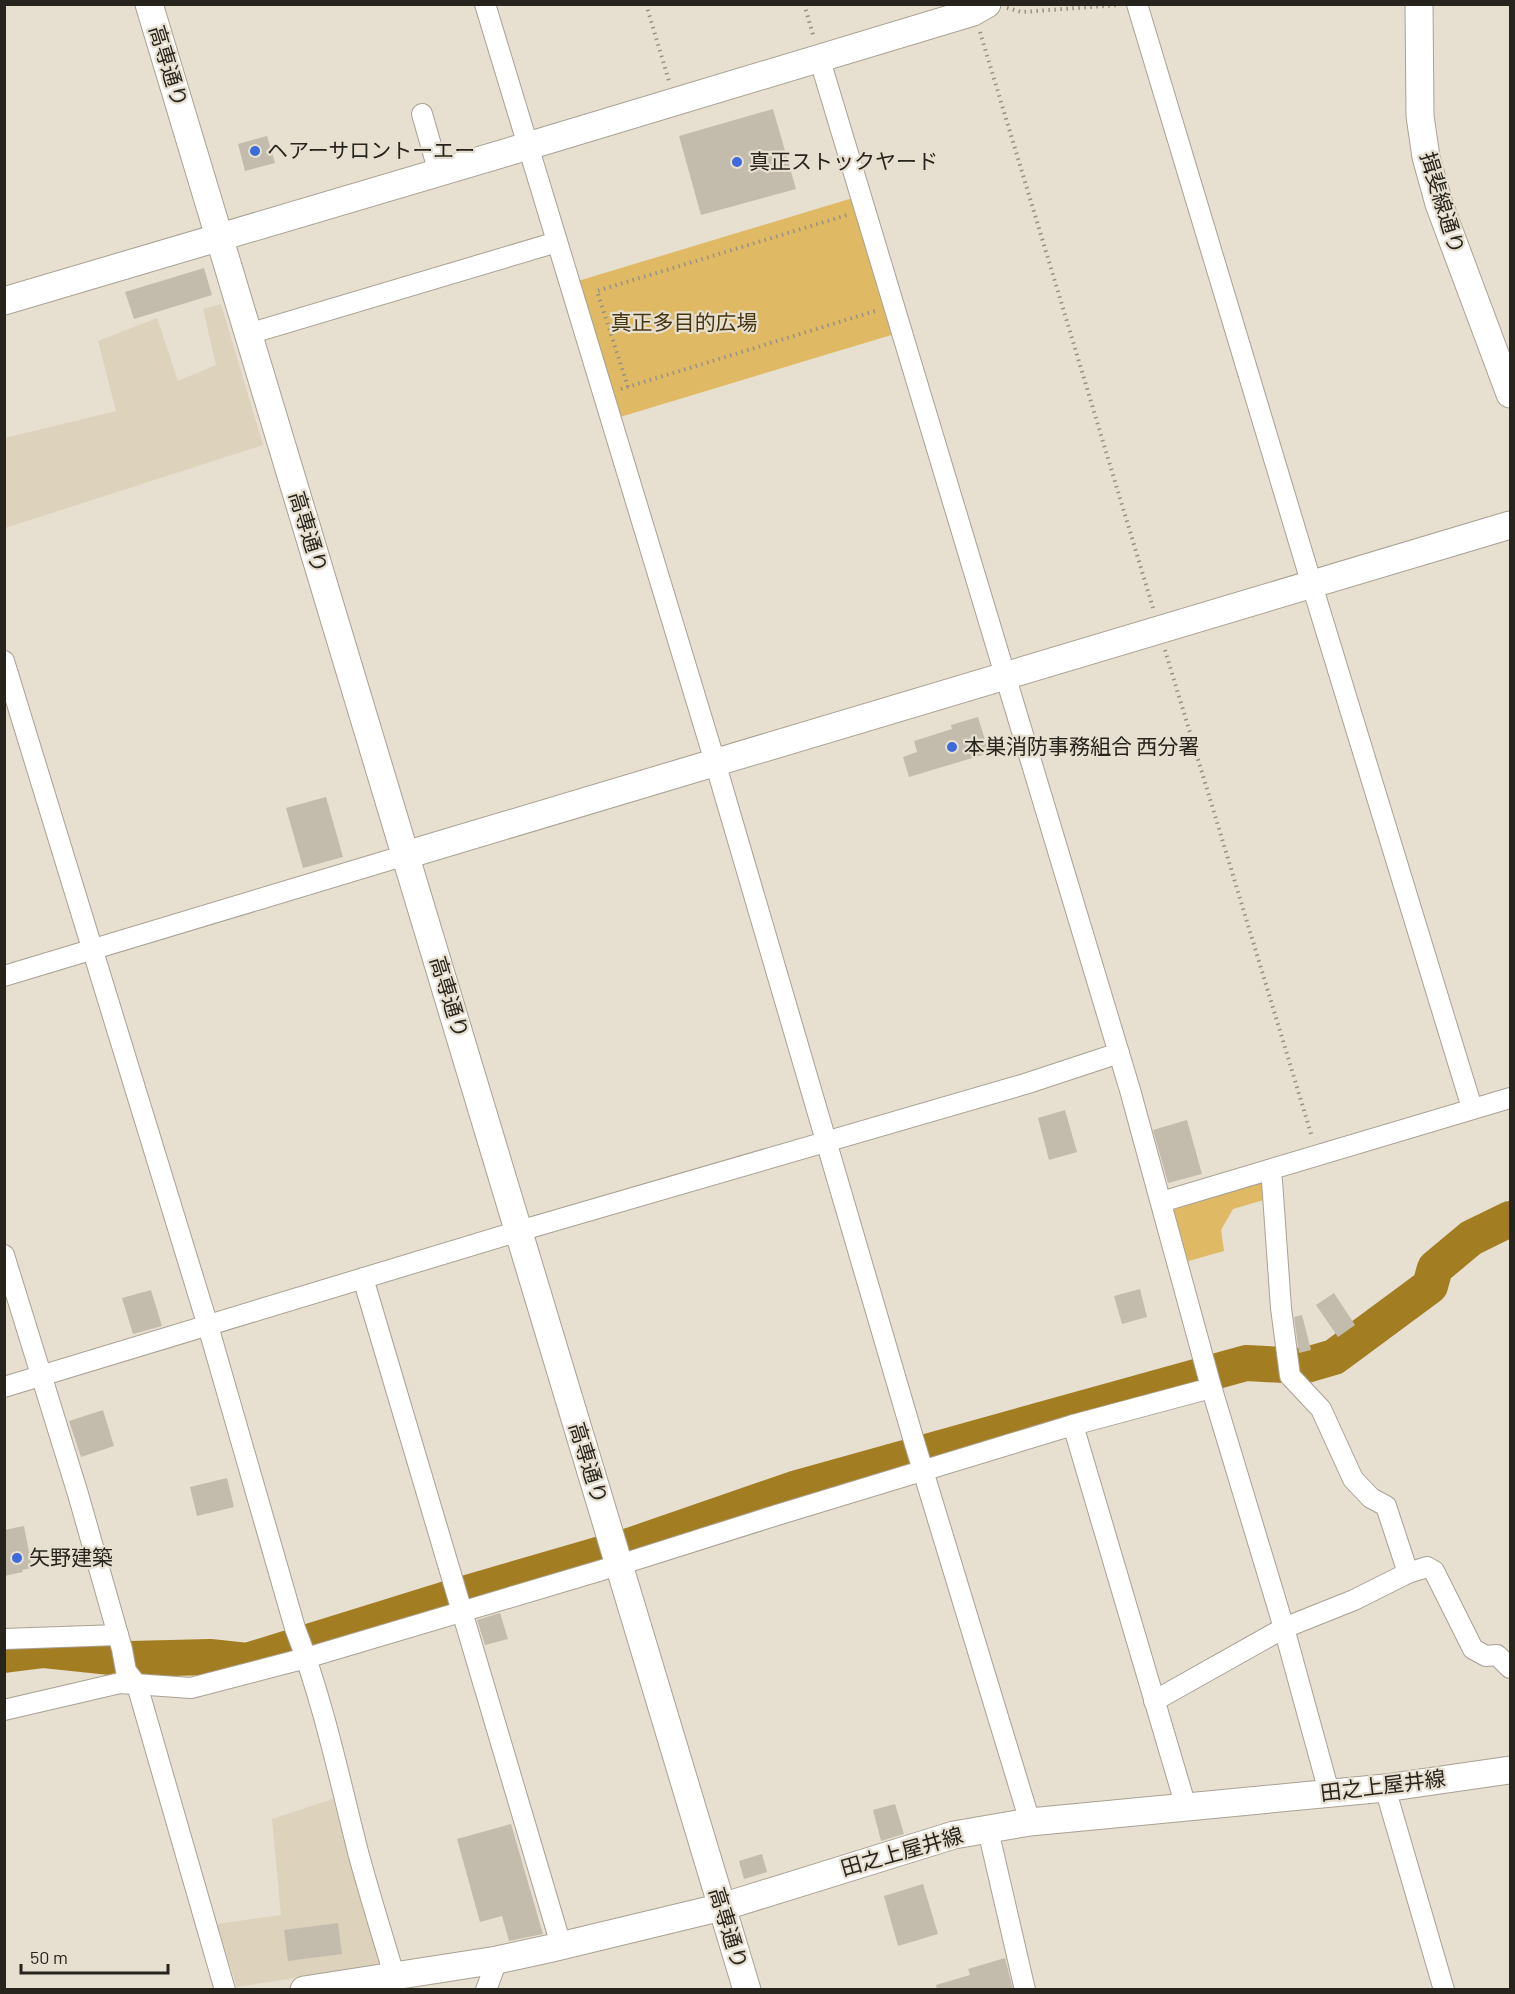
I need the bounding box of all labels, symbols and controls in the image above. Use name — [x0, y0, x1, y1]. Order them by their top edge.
street label: 高専通り — [145, 22, 194, 109]
place label: ヘアーサロントーエー — [267, 137, 475, 162]
marker: ヘアーサロントーエー — [248, 144, 262, 158]
place label: 真正ストックヤード — [749, 148, 938, 173]
street label: 揖斐線通り — [1416, 149, 1471, 256]
marker: 真正ストックヤード — [730, 155, 744, 169]
park label: 真正多目的広場 — [611, 309, 758, 334]
street label: 高専通り — [285, 488, 334, 575]
place label: 本巣消防事務組合 西分署 — [964, 733, 1199, 758]
marker: 本巣消防事務組合 西分署 — [945, 740, 959, 754]
street label: 高専通り — [426, 953, 475, 1040]
street label: 高専通り — [565, 1419, 614, 1506]
place label: 矢野建築 — [29, 1544, 113, 1569]
marker: 矢野建築 — [10, 1551, 24, 1565]
street label: 田之上屋井線 — [1319, 1764, 1447, 1805]
street label: 田之上屋井線 — [838, 1821, 966, 1880]
street label: 高専通り — [705, 1884, 754, 1971]
scale bar — [21, 1937, 168, 1975]
text: 50 m — [30, 1946, 68, 1968]

